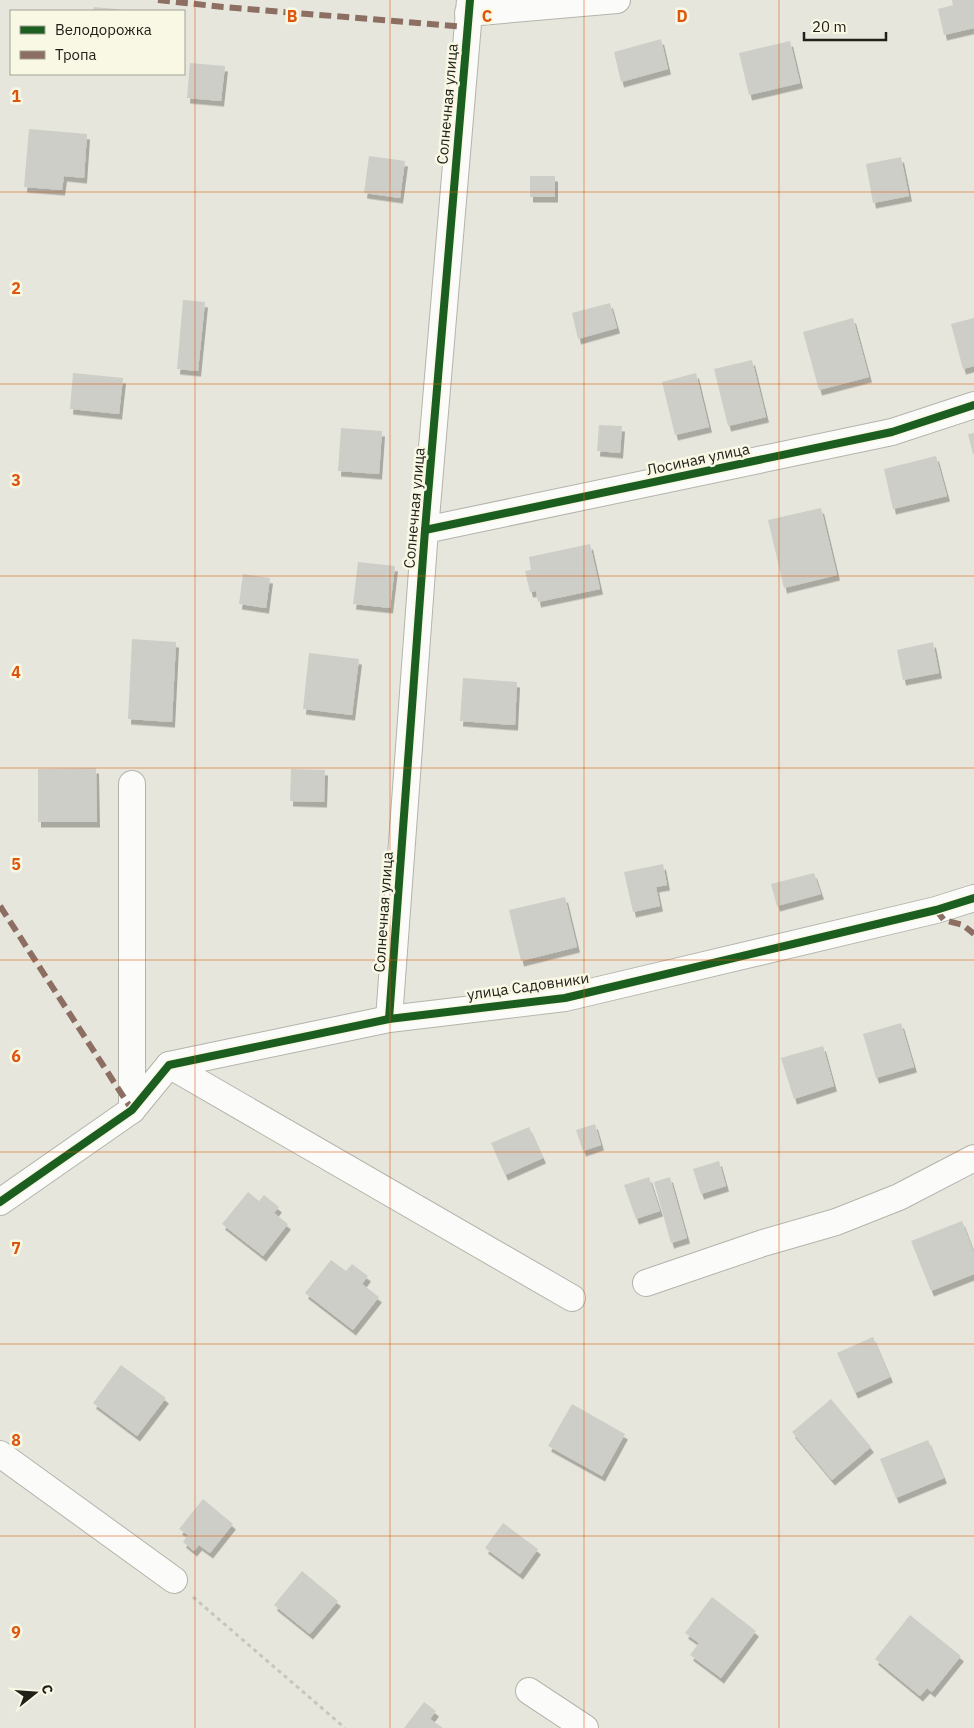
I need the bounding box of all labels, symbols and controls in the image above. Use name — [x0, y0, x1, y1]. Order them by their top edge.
text: B — [287, 6, 298, 26]
text: C — [482, 6, 492, 26]
text: D — [676, 6, 688, 26]
legend — [10, 10, 185, 75]
scale bar — [804, 10, 886, 42]
text: 20 m — [812, 17, 847, 36]
text: Велодорожка — [55, 20, 152, 39]
street label: Солнечная улица — [432, 43, 462, 165]
text: Тропа — [55, 45, 97, 64]
text: 1 — [11, 86, 21, 106]
text: 2 — [11, 278, 21, 298]
street label: Лосиная улица — [645, 439, 751, 479]
street label: Солнечная улица — [399, 447, 429, 569]
text: 3 — [11, 470, 21, 490]
text: 4 — [11, 662, 21, 682]
street label: Солнечная улица — [369, 851, 397, 973]
text: 5 — [11, 854, 21, 874]
street label: улица Садовники — [466, 968, 590, 1004]
text: 6 — [11, 1046, 21, 1066]
text: 7 — [11, 1238, 21, 1258]
text: 8 — [11, 1430, 21, 1450]
text: 9 — [11, 1622, 21, 1642]
north arrow — [10, 1668, 60, 1718]
text: С — [37, 1682, 57, 1696]

